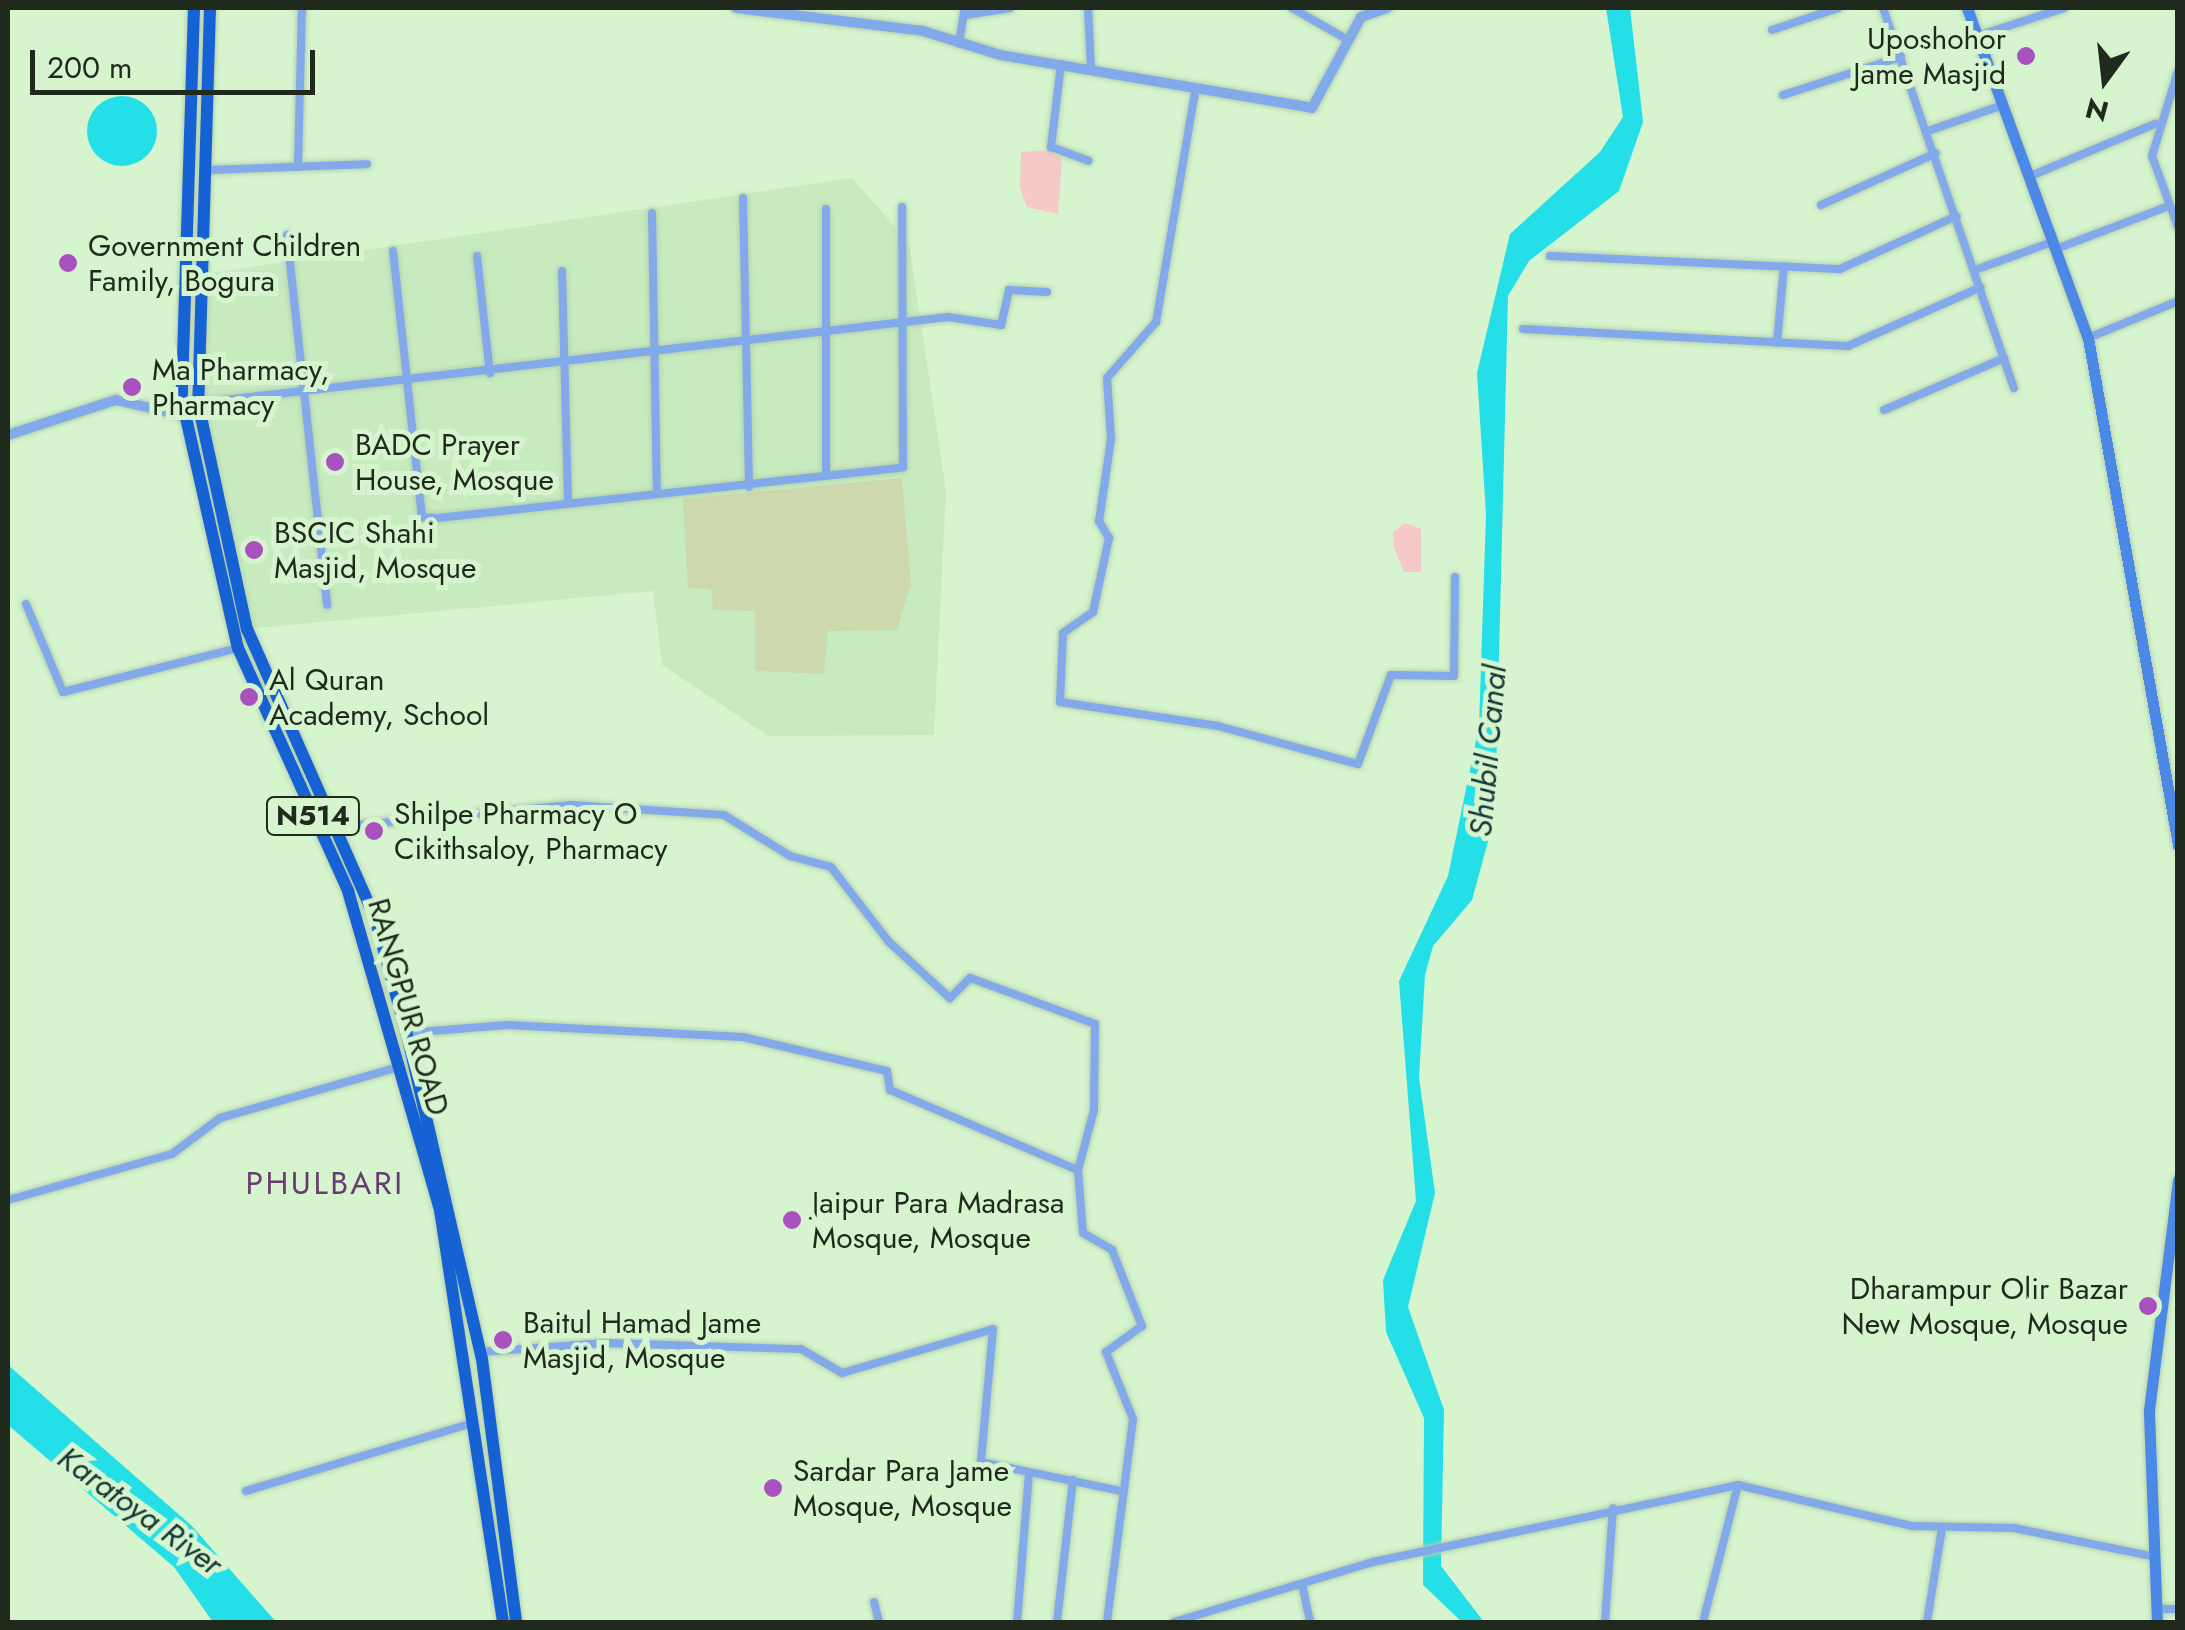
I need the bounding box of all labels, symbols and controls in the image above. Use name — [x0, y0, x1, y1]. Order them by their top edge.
place label: Uposhohor Jame Masjid — [1853, 21, 2006, 92]
scale bar — [35, 30, 320, 92]
north arrow — [2055, 30, 2155, 130]
marker: Uposhohor Jame Masjid — [2015, 45, 2037, 67]
text: 200 m — [47, 46, 132, 89]
text: N — [2081, 87, 2113, 132]
place label: Government Children Family, Bogura — [88, 228, 361, 298]
marker: Government Children Family, Bogura — [57, 252, 79, 274]
place label: Ma Pharmacy, Pharmacy — [152, 352, 329, 422]
marker: Ma Pharmacy, Pharmacy — [121, 376, 143, 398]
place label: BADC Prayer House, Mosque — [355, 427, 554, 498]
marker: BADC Prayer House, Mosque — [324, 451, 346, 473]
place label: BSCIC Shahi Masjid, Mosque — [274, 515, 477, 586]
marker: BSCIC Shahi Masjid, Mosque — [243, 539, 265, 561]
place label: Al Quran Academy, School — [269, 662, 489, 732]
water label: Shubil Canal — [1461, 664, 1515, 838]
marker: Al Quran Academy, School — [238, 686, 260, 708]
road number: N514 — [266, 793, 360, 839]
place label: Shilpe Pharmacy O Cikithsaloy, Pharmacy — [394, 796, 668, 866]
marker: Shilpe Pharmacy O Cikithsaloy, Pharmacy — [363, 820, 385, 842]
street label: RANGPUR ROAD — [360, 894, 456, 1120]
district label: PHULBARI — [245, 1164, 405, 1202]
place label: Jaipur Para Madrasa Mosque, Mosque — [812, 1185, 1064, 1256]
marker: Jaipur Para Madrasa Mosque, Mosque — [781, 1209, 803, 1231]
place label: Dharampur Olir Bazar New Mosque, Mosque — [1841, 1271, 2128, 1342]
marker: Dharampur Olir Bazar New Mosque, Mosque — [2137, 1295, 2159, 1317]
place label: Baitul Hamad Jame Masjid, Mosque — [523, 1305, 761, 1376]
marker: Baitul Hamad Jame Masjid, Mosque — [492, 1329, 514, 1351]
water label: Karatoya River — [50, 1439, 230, 1583]
place label: Sardar Para Jame Mosque, Mosque — [793, 1453, 1012, 1524]
marker: Sardar Para Jame Mosque, Mosque — [762, 1477, 784, 1499]

